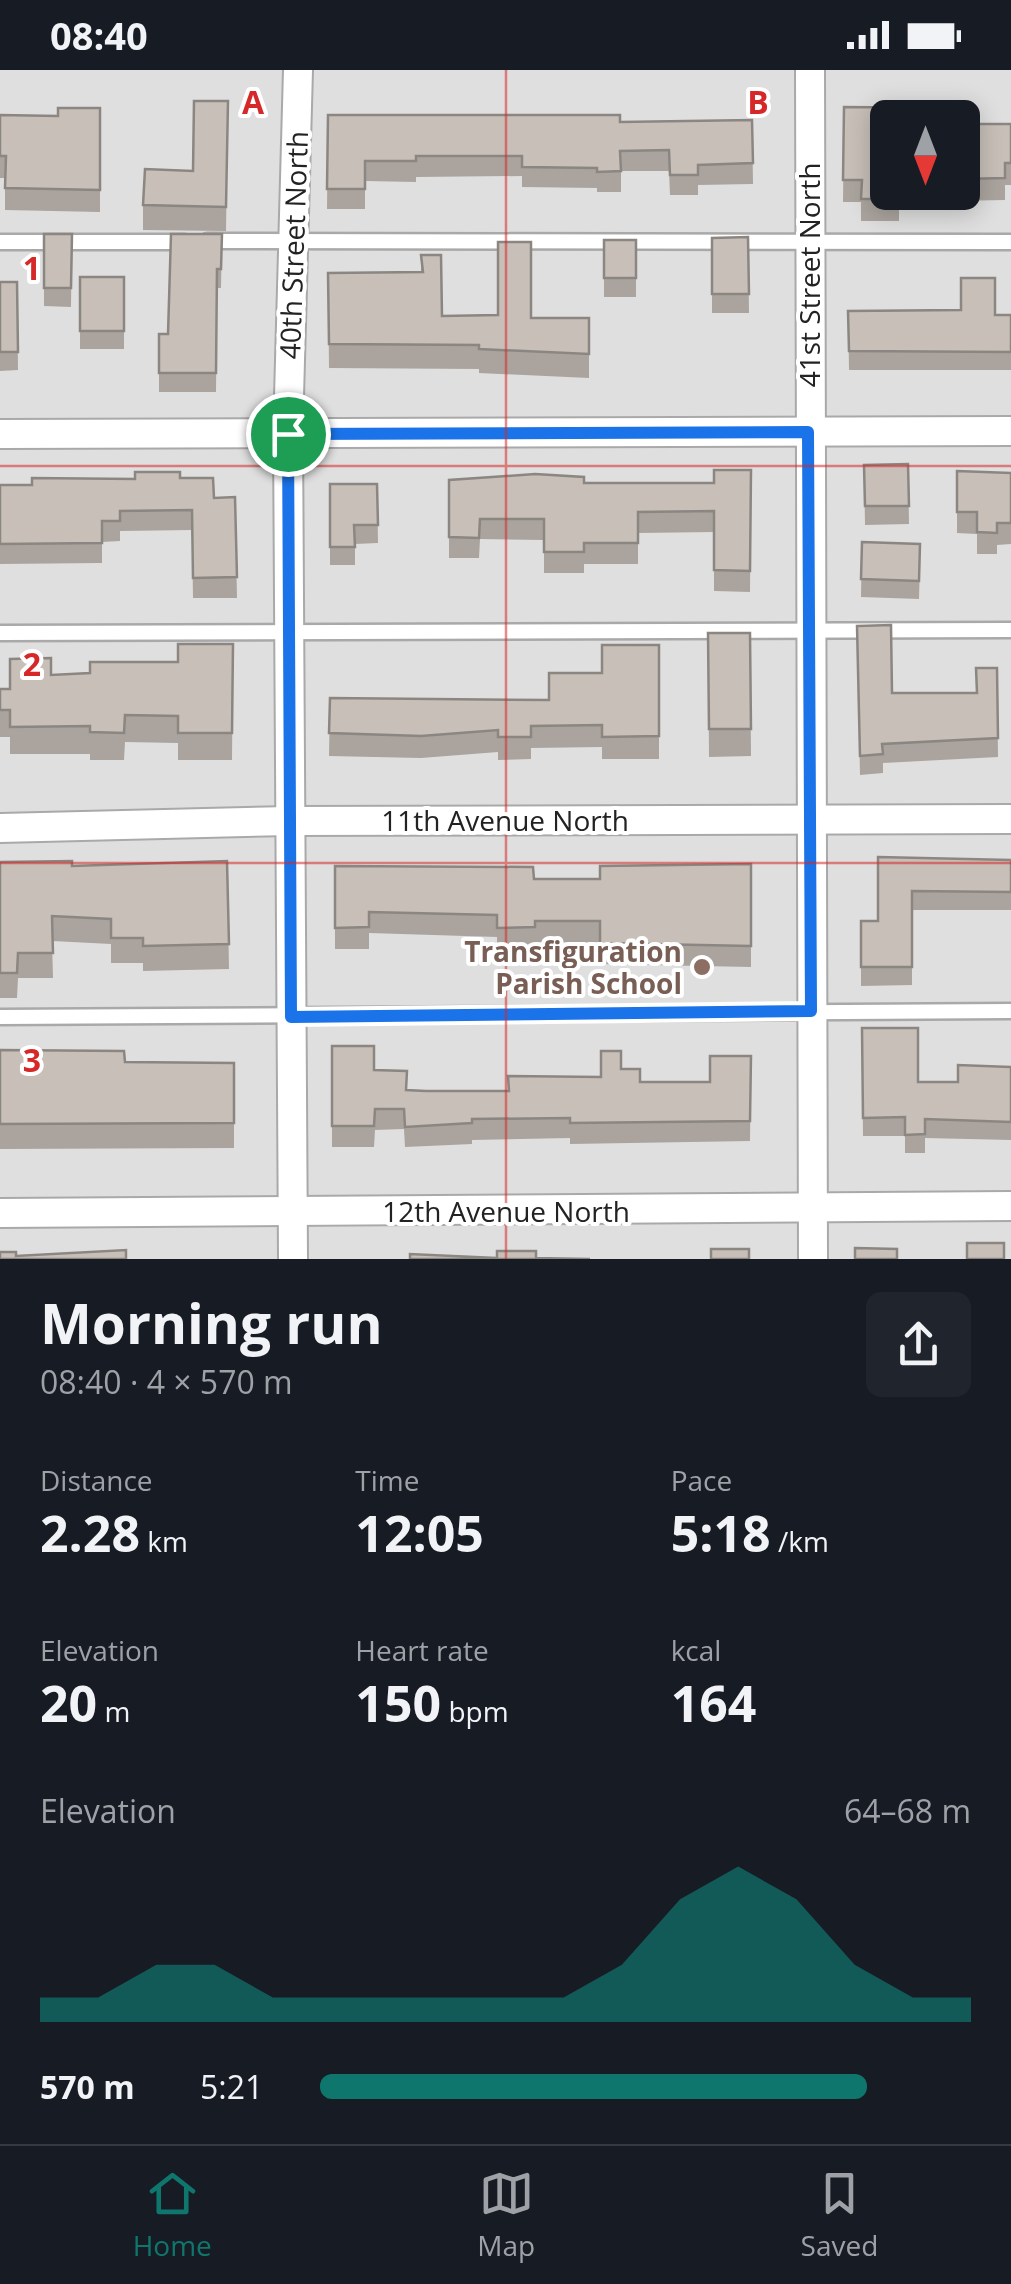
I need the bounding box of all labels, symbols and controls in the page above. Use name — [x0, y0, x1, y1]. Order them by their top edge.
text: 08:40 — [50, 9, 148, 61]
text: A — [242, 80, 265, 123]
text: B — [747, 80, 769, 123]
north arrow — [870, 100, 980, 210]
map controls — [870, 100, 980, 210]
street label: 40th Street North — [270, 130, 316, 360]
street label: 41st Street North — [790, 163, 828, 387]
text: 1 — [23, 246, 41, 289]
pin — [246, 392, 331, 477]
icon: arrive — [261, 407, 316, 462]
text: 2 — [23, 642, 41, 685]
street label: 11th Avenue North — [381, 801, 629, 839]
place label: Transfiguration Parish School — [464, 932, 682, 1002]
marker: Transfiguration Parish School — [691, 956, 713, 978]
text: 3 — [23, 1038, 41, 1081]
street label: 12th Avenue North — [382, 1192, 630, 1230]
text: Morning run — [40, 1285, 383, 1360]
button: share — [866, 1292, 971, 1397]
text: 08:40 · 4 × 570 m — [40, 1360, 293, 1403]
text: Distance — [40, 1461, 153, 1499]
text: Time — [355, 1461, 419, 1499]
text: Pace — [671, 1461, 732, 1499]
text: 2.28 — [40, 1499, 140, 1567]
text: 12:05 — [355, 1499, 484, 1567]
text: 5:18 — [671, 1499, 771, 1567]
text: km — [140, 1522, 188, 1560]
text: /km — [771, 1522, 829, 1560]
text: Elevation — [40, 1631, 159, 1669]
text: Heart rate — [355, 1631, 489, 1669]
text: kcal — [671, 1631, 721, 1669]
text: 20 — [40, 1669, 97, 1737]
text: 150 — [355, 1669, 441, 1737]
text: 164 — [671, 1669, 756, 1737]
text: m — [97, 1692, 130, 1730]
text: bpm — [441, 1692, 509, 1730]
text: Elevation — [40, 1789, 176, 1832]
text: 64–68 m — [844, 1789, 971, 1832]
text: 570 m — [40, 2065, 135, 2108]
text: 5:21 — [200, 2065, 263, 2108]
tab: Home — [133, 2166, 212, 2264]
tab: Map — [477, 2166, 535, 2264]
tab: Saved — [801, 2166, 878, 2264]

